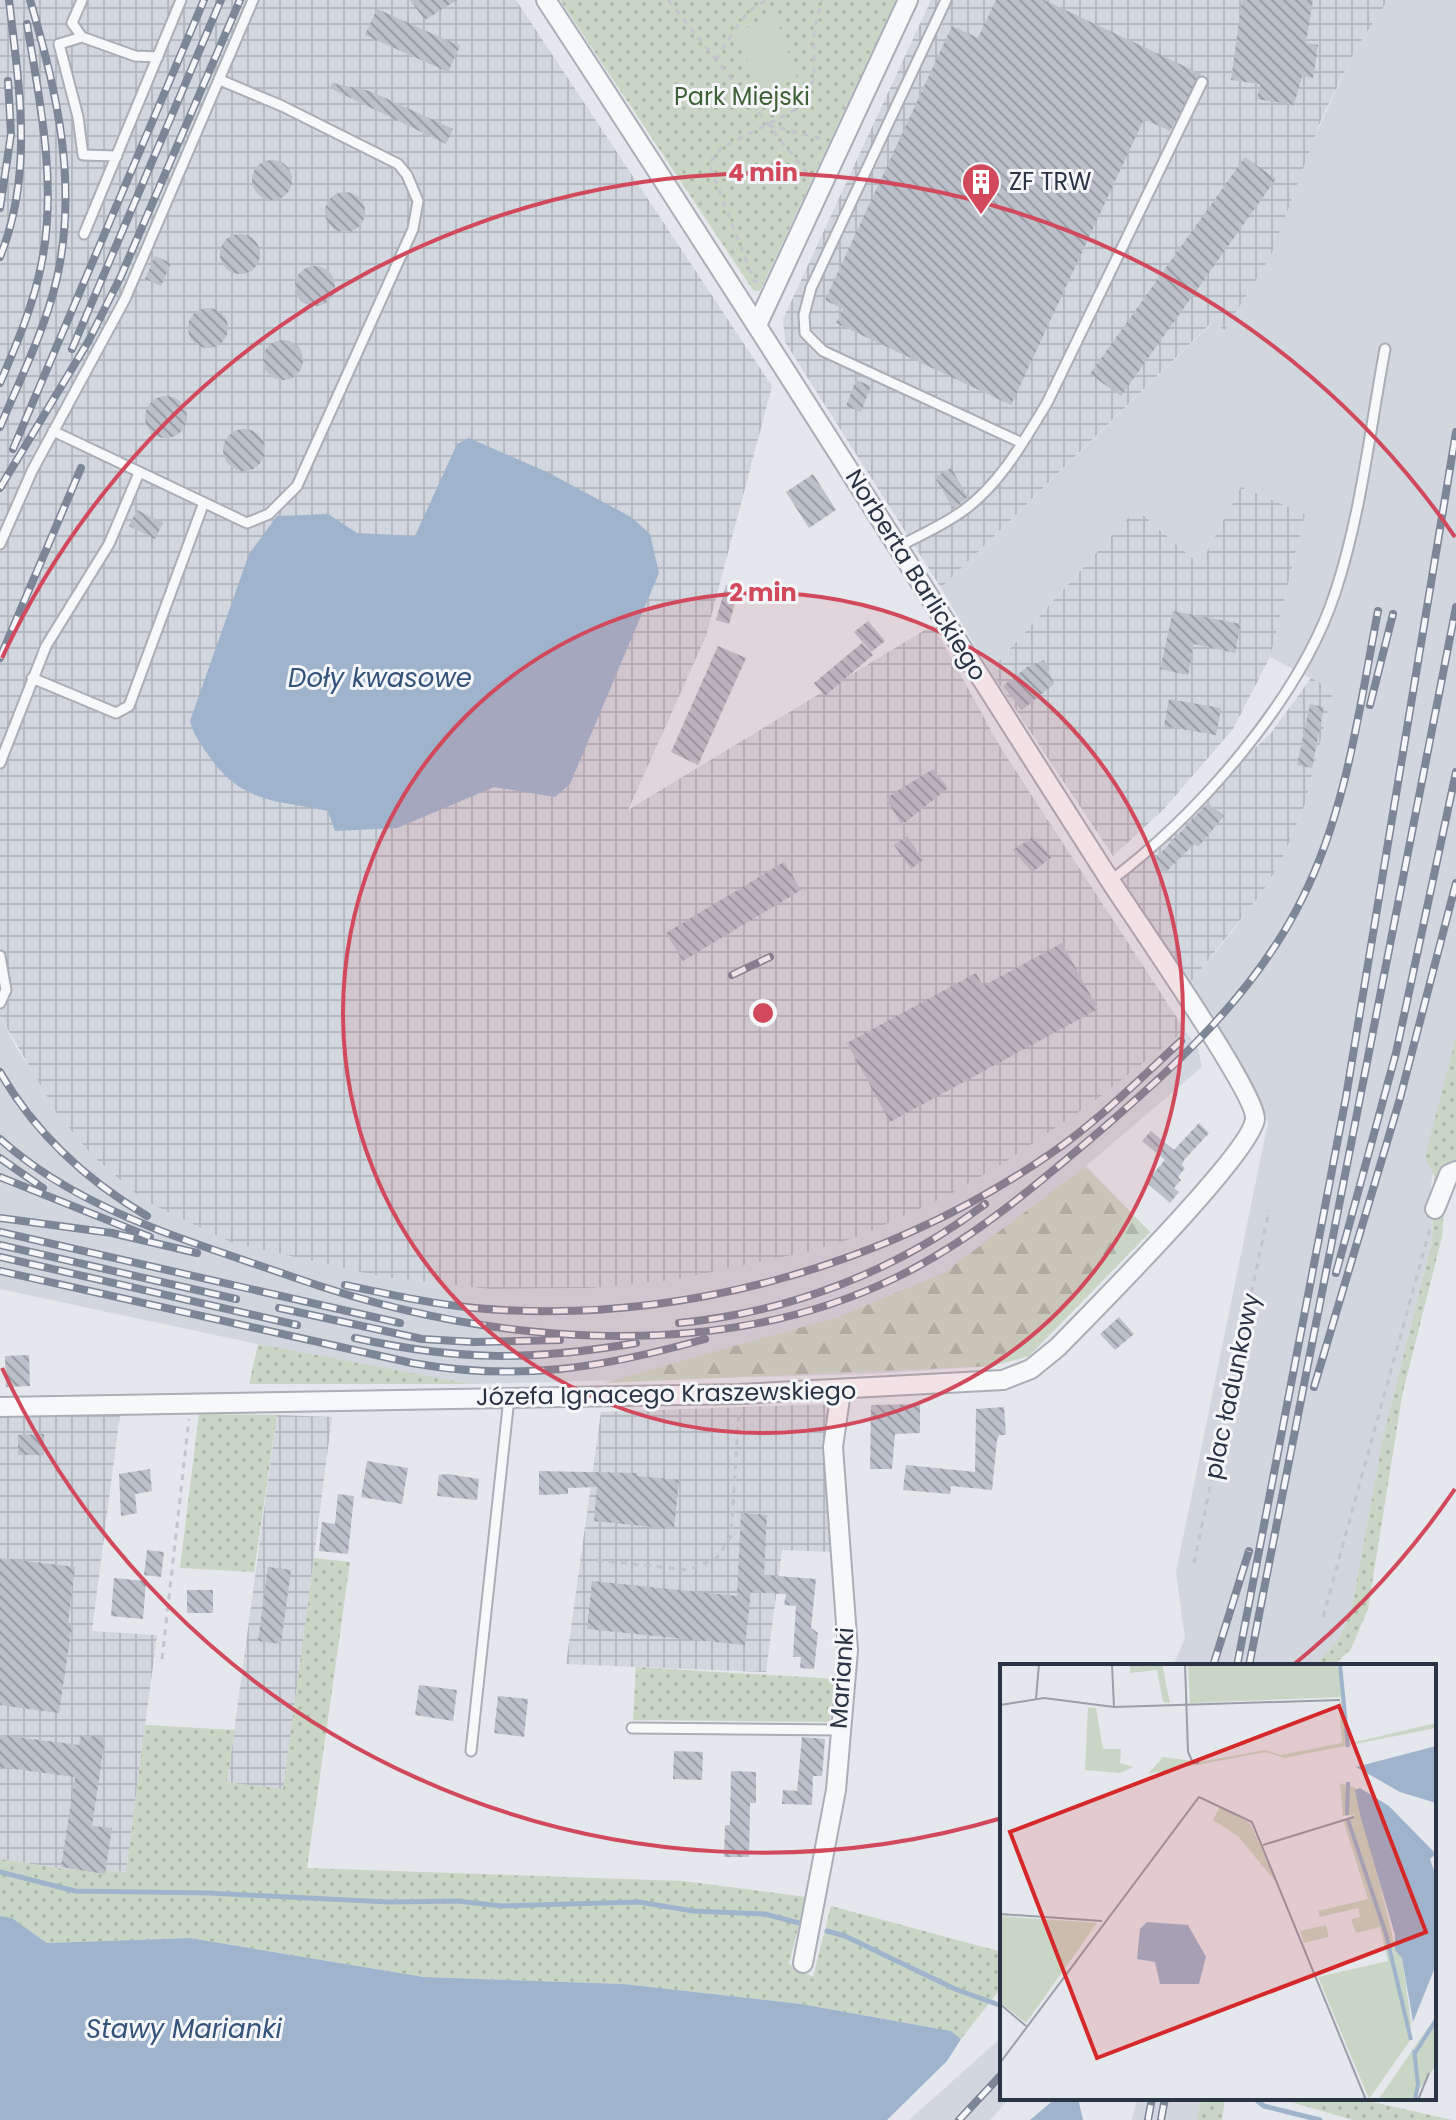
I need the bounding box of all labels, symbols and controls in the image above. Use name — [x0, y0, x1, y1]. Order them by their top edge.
park label: Park Miejski — [674, 80, 810, 113]
text: 4 min — [728, 156, 798, 189]
building icon: ZF TRW — [960, 161, 1002, 216]
place label: ZF TRW — [1009, 165, 1092, 198]
street label: Norberta Barlickiego — [838, 463, 995, 687]
text: 2 min — [729, 576, 797, 609]
water label: Doły kwasowe — [288, 660, 472, 696]
centre of rings — [749, 999, 777, 1027]
street label: plac ładunkowy — [1196, 1289, 1267, 1482]
street label: Józefa Ignacego Kraszewskiego — [476, 1374, 856, 1413]
street label: Marianki — [821, 1626, 862, 1730]
inset map — [1000, 1664, 1436, 2100]
water label: Stawy Marianki — [86, 2011, 283, 2047]

